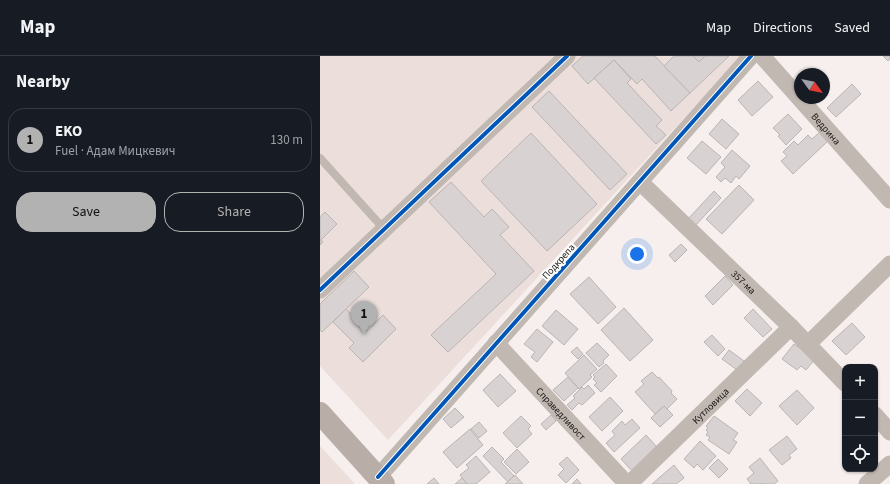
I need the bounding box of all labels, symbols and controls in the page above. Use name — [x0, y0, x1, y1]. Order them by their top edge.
text: Map — [20, 14, 55, 41]
text: Map — [706, 18, 731, 38]
text: Directions — [753, 18, 812, 38]
text: Saved — [834, 18, 870, 38]
north arrow — [794, 68, 830, 104]
text: Nearby — [16, 70, 70, 94]
street label: Ведрина — [808, 110, 844, 148]
text: EKO — [55, 121, 82, 142]
text: 1 — [27, 131, 33, 149]
text: 130 m — [270, 131, 303, 149]
text: Fuel · Адам Мицкевич — [55, 142, 176, 160]
button: Save — [16, 192, 156, 232]
button: Share — [164, 192, 304, 232]
street label: Подкрепа — [539, 241, 578, 282]
your location — [627, 244, 647, 264]
street label: 357-ма — [728, 267, 759, 298]
pin: 1 — [351, 301, 377, 334]
map controls — [842, 364, 878, 472]
button: + — [842, 364, 878, 400]
street label: Справедливост — [532, 384, 589, 444]
street label: Кутловица — [689, 385, 732, 427]
button: − — [842, 400, 878, 436]
button: locate — [842, 436, 878, 472]

